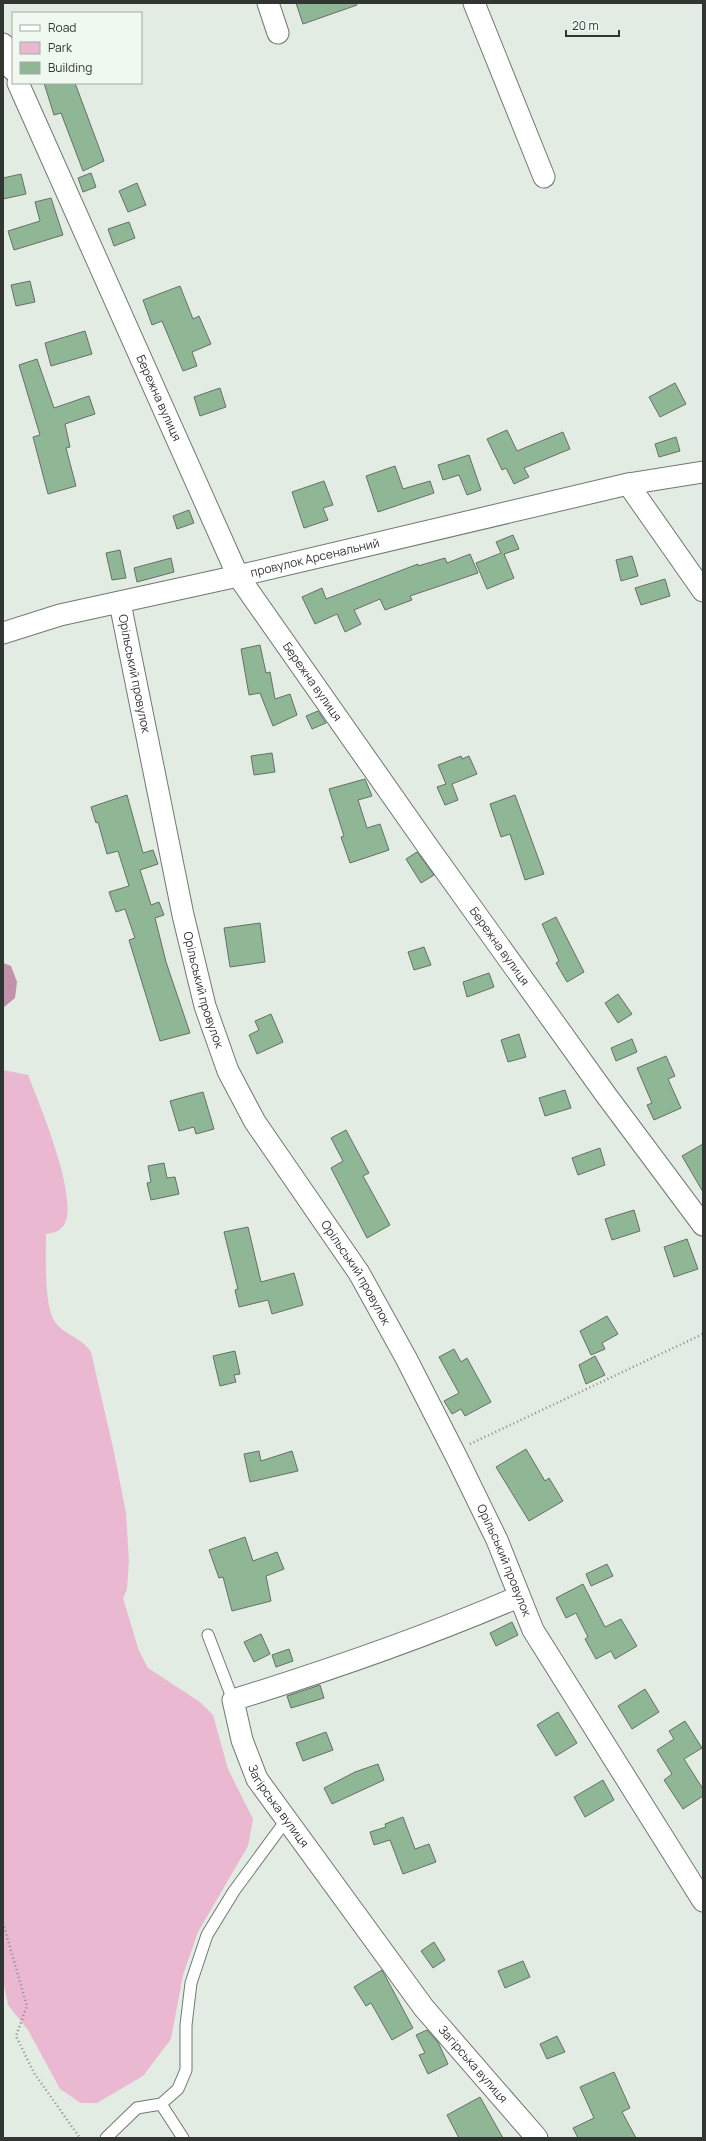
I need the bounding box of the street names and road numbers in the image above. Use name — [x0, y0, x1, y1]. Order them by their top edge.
street label: Бережна вулиця — [132, 352, 186, 444]
street label: провулок Арсенальний — [249, 534, 381, 581]
street label: Орільський провулок — [114, 613, 155, 735]
street label: Бережна вулиця — [279, 638, 346, 724]
street label: Бережна вулиця — [466, 903, 534, 989]
street label: Орільський провулок — [179, 930, 229, 1051]
street label: Орільський провулок — [317, 1217, 396, 1329]
street label: Орільський провулок — [473, 1501, 536, 1620]
street label: Загірська вулиця — [244, 1762, 313, 1851]
street label: Загірська вулиця — [435, 2022, 512, 2106]

